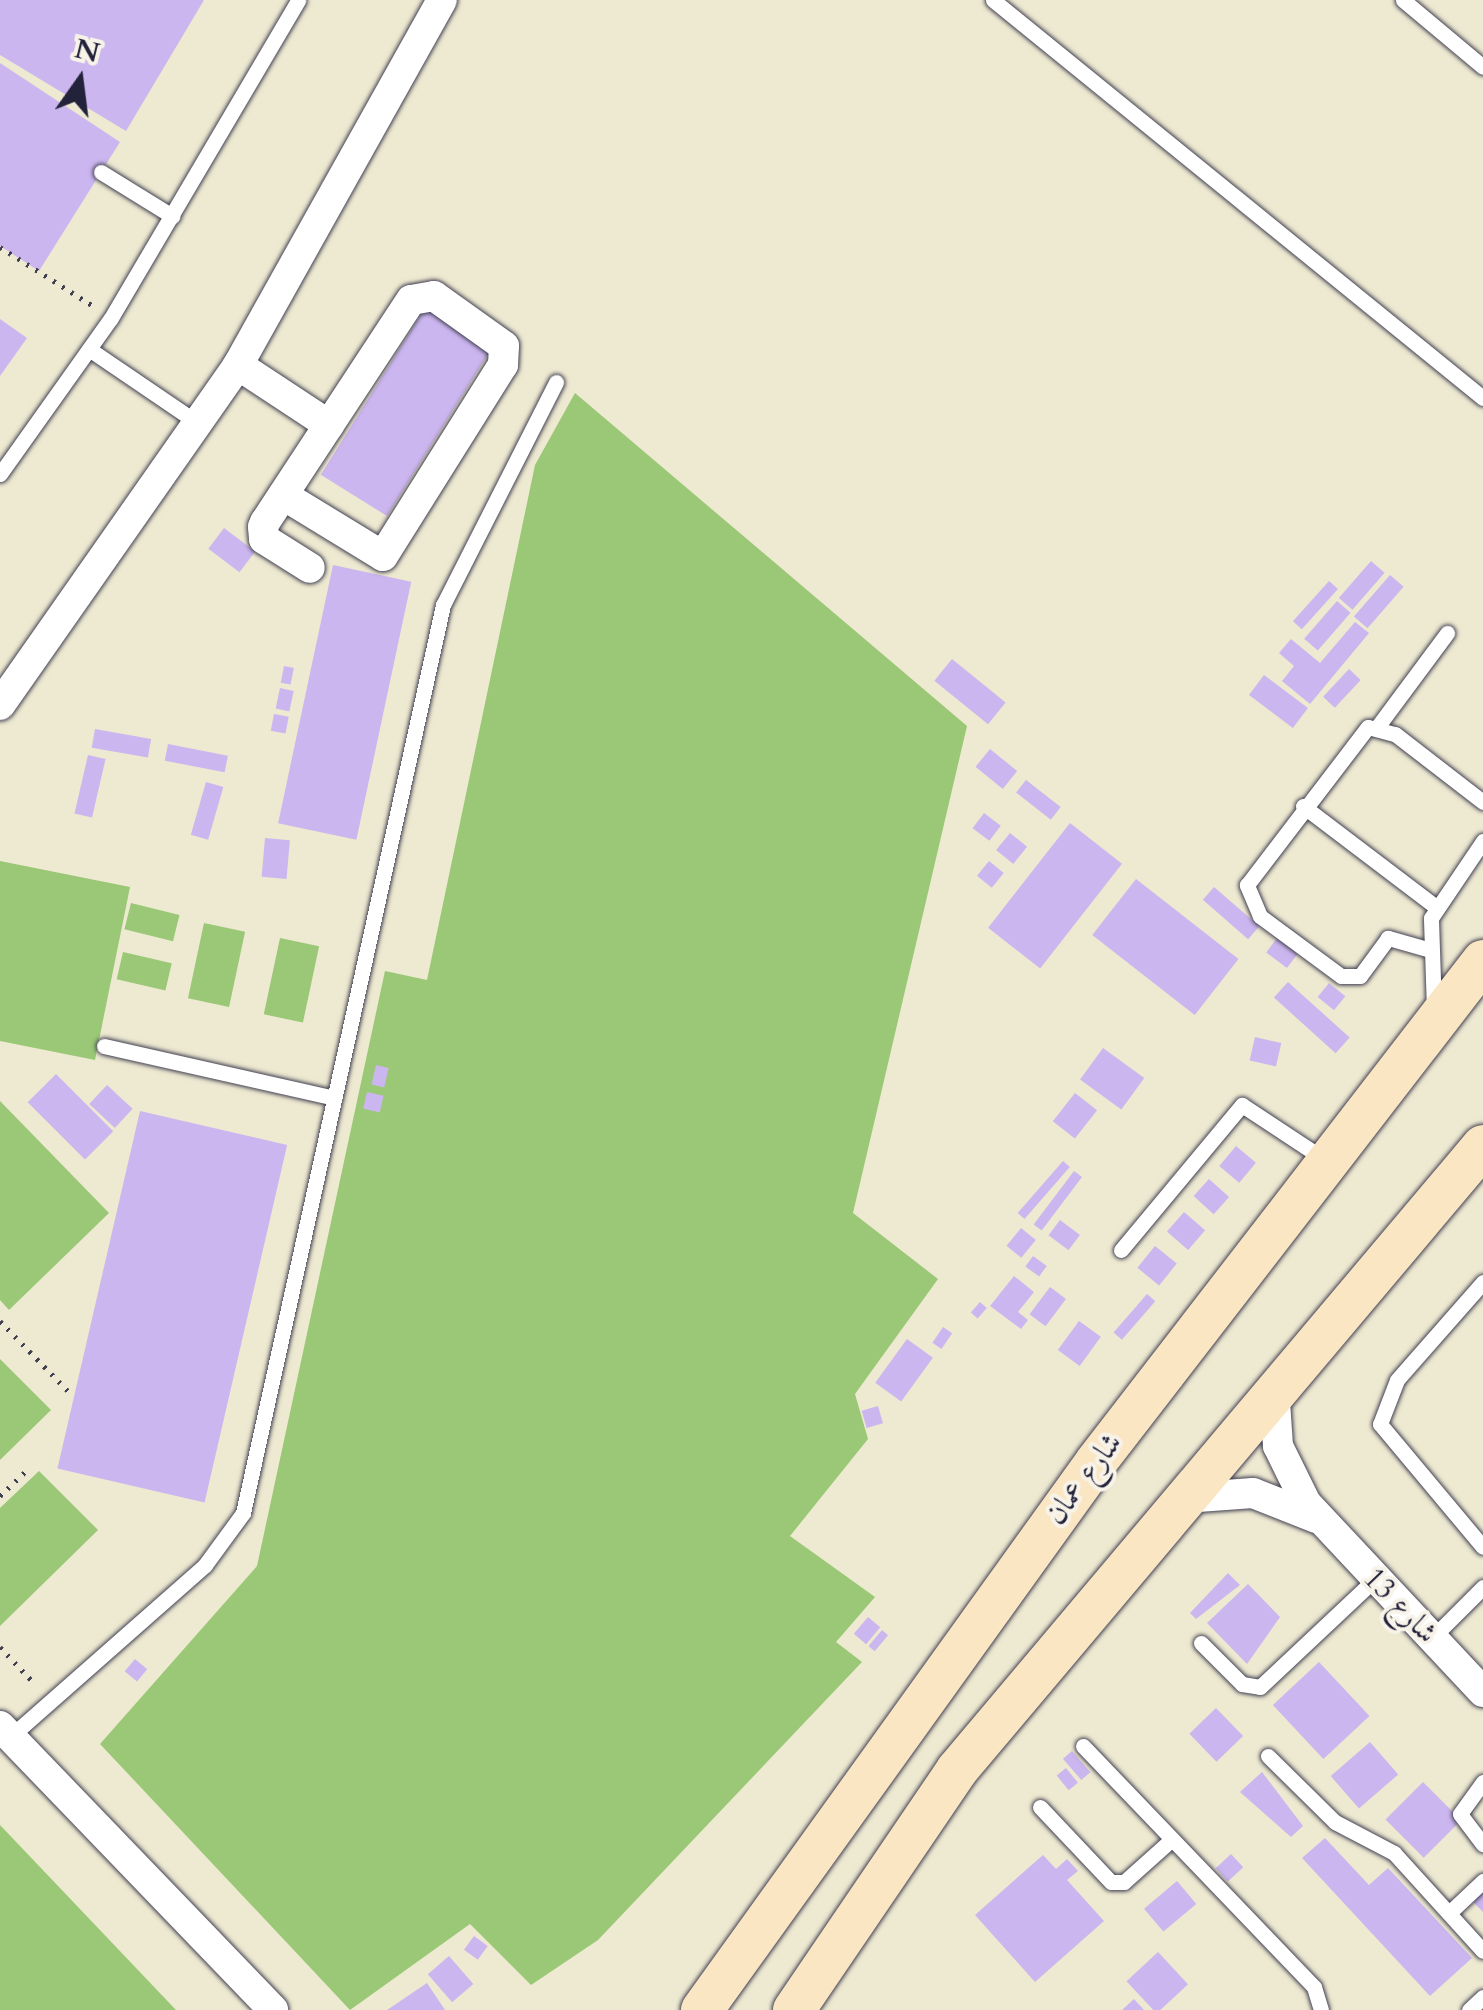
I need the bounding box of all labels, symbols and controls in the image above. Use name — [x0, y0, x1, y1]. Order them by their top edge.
north arrow — [30, 30, 130, 130]
text: N — [71, 30, 104, 72]
street label: شارع عمان — [1038, 1426, 1130, 1532]
street label: شارع 13 — [1355, 1561, 1445, 1651]

